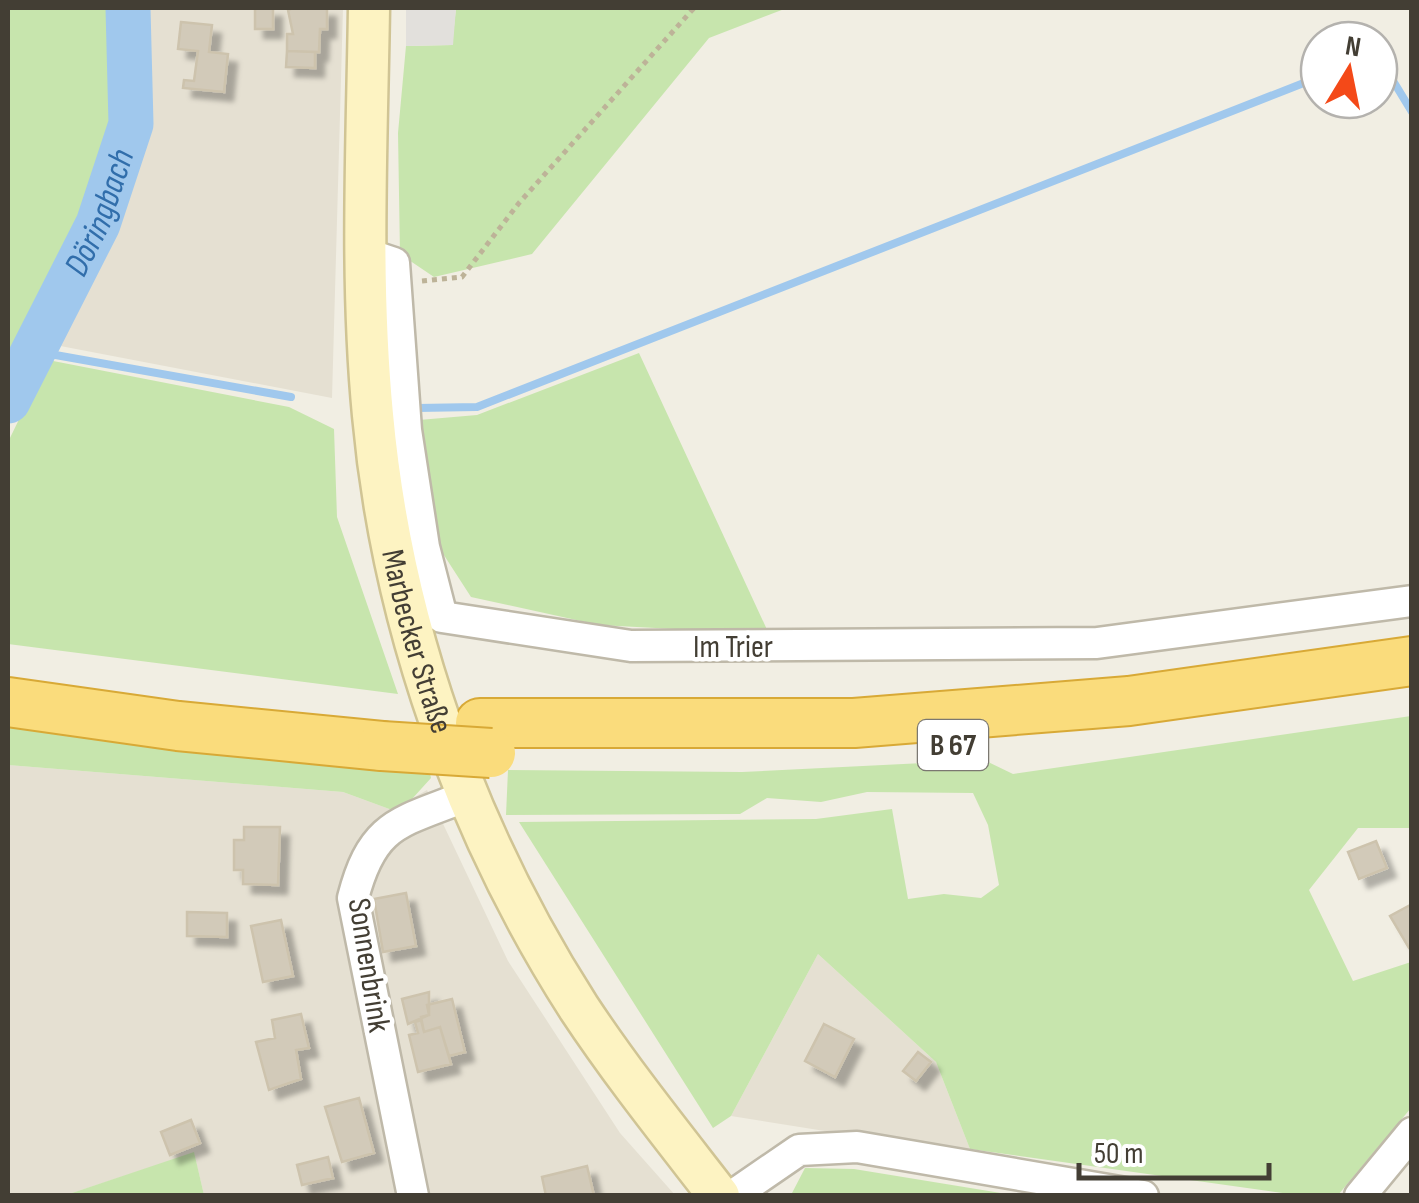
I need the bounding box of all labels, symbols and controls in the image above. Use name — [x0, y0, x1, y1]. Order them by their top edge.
north arrow — [1299, 20, 1399, 120]
text: N — [1343, 29, 1363, 64]
water label: Döringbach — [55, 144, 144, 284]
street label: Marbecker Straße — [372, 546, 460, 739]
street label: Im Trier — [693, 628, 773, 667]
road number: B 67 — [918, 720, 988, 770]
street label: Sonnenbrink — [339, 895, 398, 1035]
scale bar — [1079, 1118, 1269, 1180]
text: 50 m — [1094, 1136, 1143, 1172]

